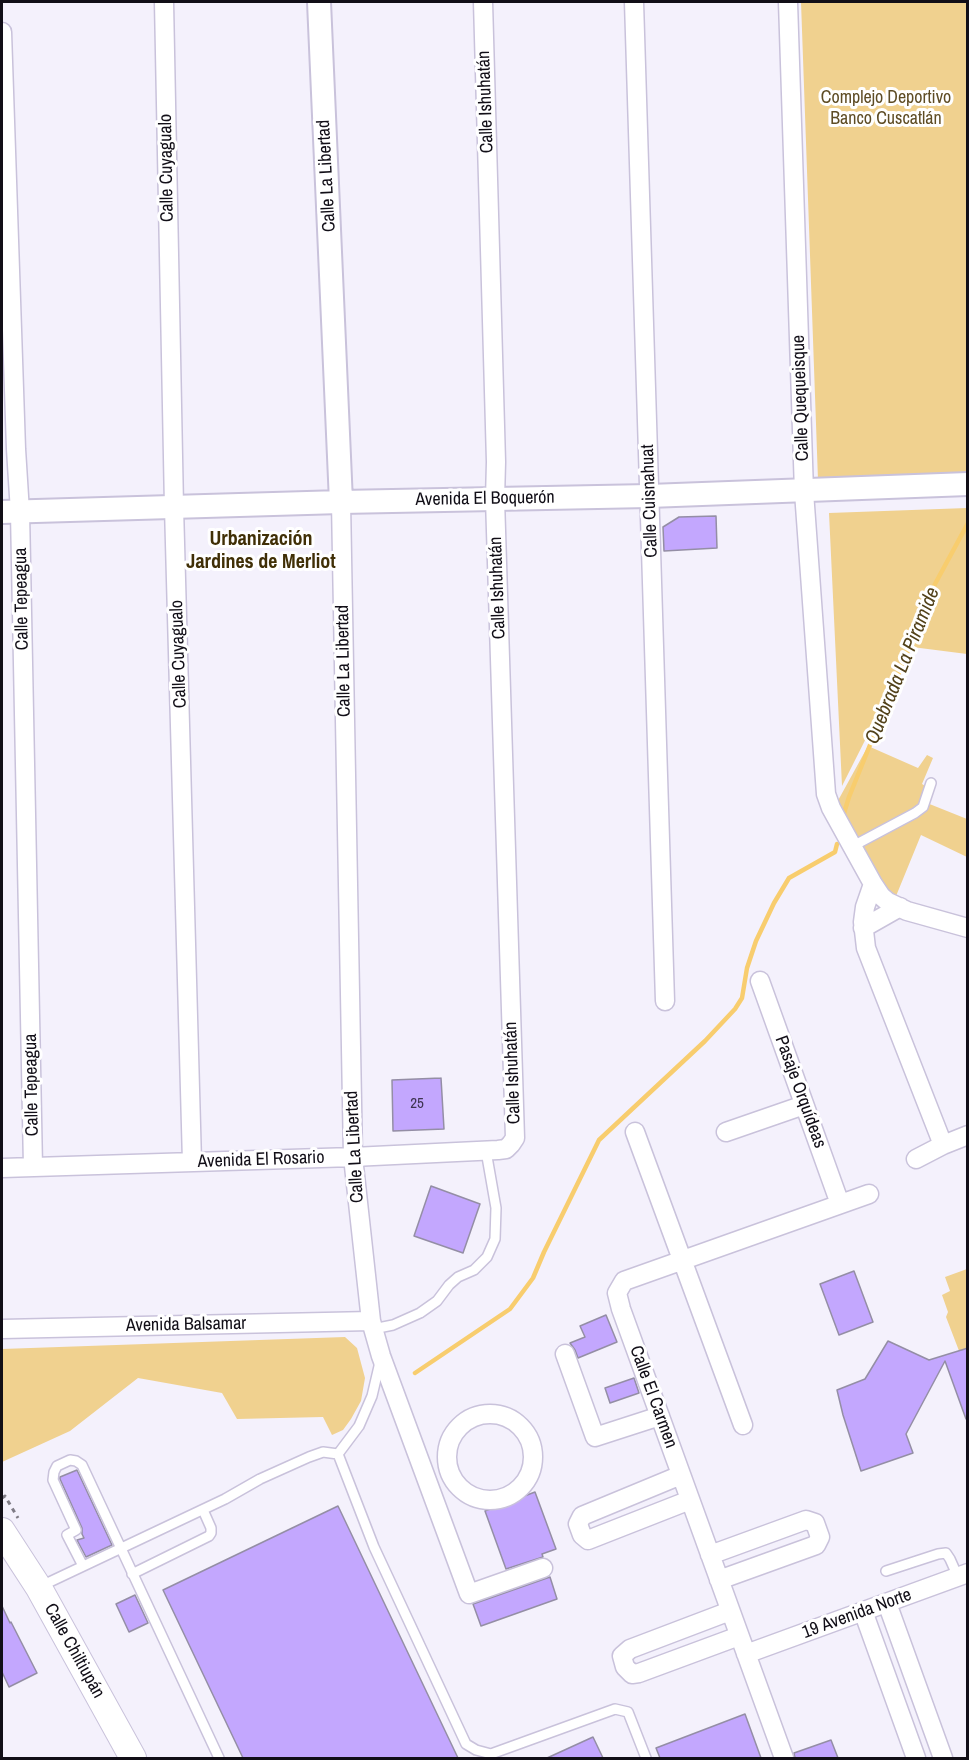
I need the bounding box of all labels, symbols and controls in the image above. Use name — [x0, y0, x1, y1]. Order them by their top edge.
street label: Calle Ishuhatán — [473, 50, 499, 154]
park label: Complejo Deportivo Banco Cuscatlán — [821, 87, 951, 130]
street label: Calle Cuyagualo — [155, 114, 179, 222]
street label: Calle La Libertad — [313, 119, 341, 233]
street label: Calle Quequeisque — [788, 334, 814, 462]
street label: Calle Cuisnahuat — [637, 444, 663, 558]
street label: Avenida El Boquerón — [415, 487, 555, 511]
district label: Urbanización Jardines de Merliot — [186, 528, 336, 575]
street label: Calle Ishuhatán — [485, 536, 511, 640]
street label: Calle Tepeagua — [10, 548, 34, 650]
water label: Quebrada La Piramide — [861, 584, 945, 748]
street label: Calle Cuyagualo — [166, 600, 192, 708]
street label: Calle La Libertad — [332, 605, 356, 717]
street label: Calle Ishuhatán — [500, 1021, 526, 1125]
street label: Pasaje Orquídeas — [770, 1033, 830, 1151]
street label: Calle Tepeagua — [20, 1034, 44, 1136]
street label: Calle La Libertad — [341, 1090, 369, 1204]
house number: 25 — [410, 1095, 424, 1113]
street label: Avenida El Rosario — [197, 1147, 325, 1173]
street label: Avenida Balsamar — [126, 1313, 246, 1337]
street label: Calle El Carmen — [624, 1343, 682, 1451]
street label: 19 Avenida Norte — [799, 1584, 915, 1644]
street label: Calle Chiltiupán — [39, 1600, 109, 1702]

